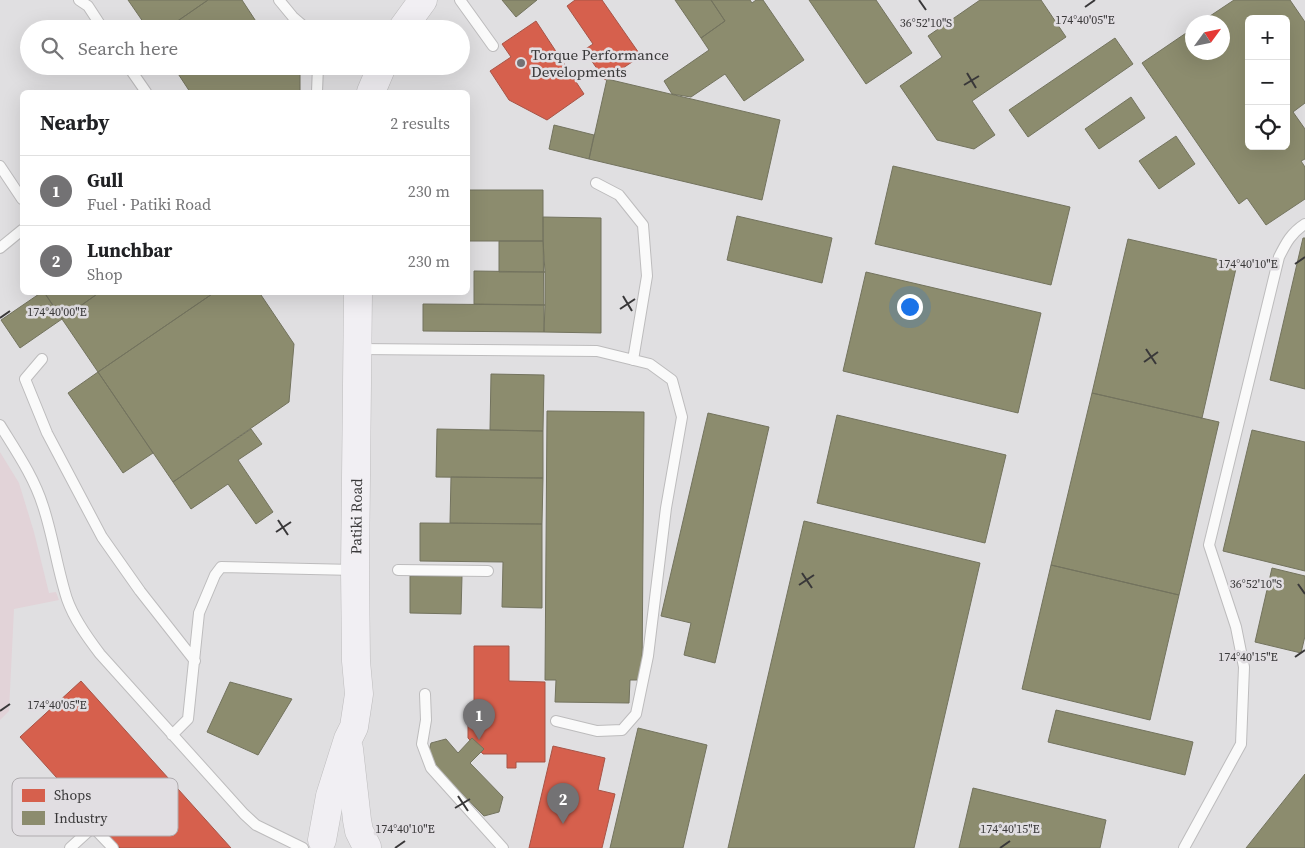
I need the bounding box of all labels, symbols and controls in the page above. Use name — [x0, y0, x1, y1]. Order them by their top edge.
text: 174°40'05"E — [1055, 12, 1115, 28]
text: 36°52'10"S — [900, 15, 952, 31]
north arrow — [1185, 15, 1230, 60]
map controls — [1245, 15, 1290, 150]
button: + — [1245, 15, 1290, 60]
search box — [20, 20, 470, 75]
icon: search — [38, 34, 66, 62]
text: Search here — [78, 35, 178, 61]
place label: Torque Performance Developments — [531, 44, 669, 82]
marker: Torque Performance Developments — [515, 57, 527, 69]
button: − — [1245, 60, 1290, 105]
button: locate — [1245, 105, 1290, 150]
text: Nearby — [40, 108, 110, 137]
text: 2 results — [390, 112, 450, 134]
text: Gull — [87, 167, 124, 193]
text: 1 — [52, 180, 60, 202]
text: 230 m — [408, 180, 450, 202]
text: Fuel · Patiki Road — [87, 193, 211, 215]
text: Lunchbar — [87, 237, 172, 263]
text: 2 — [52, 250, 60, 272]
text: 230 m — [408, 250, 450, 272]
text: 174°40'10"E — [1218, 256, 1278, 272]
text: Shop — [87, 263, 123, 285]
your location — [897, 294, 923, 320]
text: 174°40'00"E — [27, 304, 87, 320]
street label: Patiki Road — [345, 478, 366, 555]
text: 36°52'10"S — [1230, 576, 1282, 592]
text: 174°40'15"E — [1218, 649, 1278, 665]
text: 174°40'05"E — [27, 697, 87, 713]
pin: 1 — [463, 699, 495, 740]
legend — [12, 778, 178, 836]
pin: 2 — [547, 783, 579, 824]
text: Shops — [54, 785, 91, 805]
text: Industry — [54, 808, 108, 828]
text: 174°40'10"E — [375, 821, 435, 837]
text: 174°40'15"E — [980, 821, 1040, 837]

